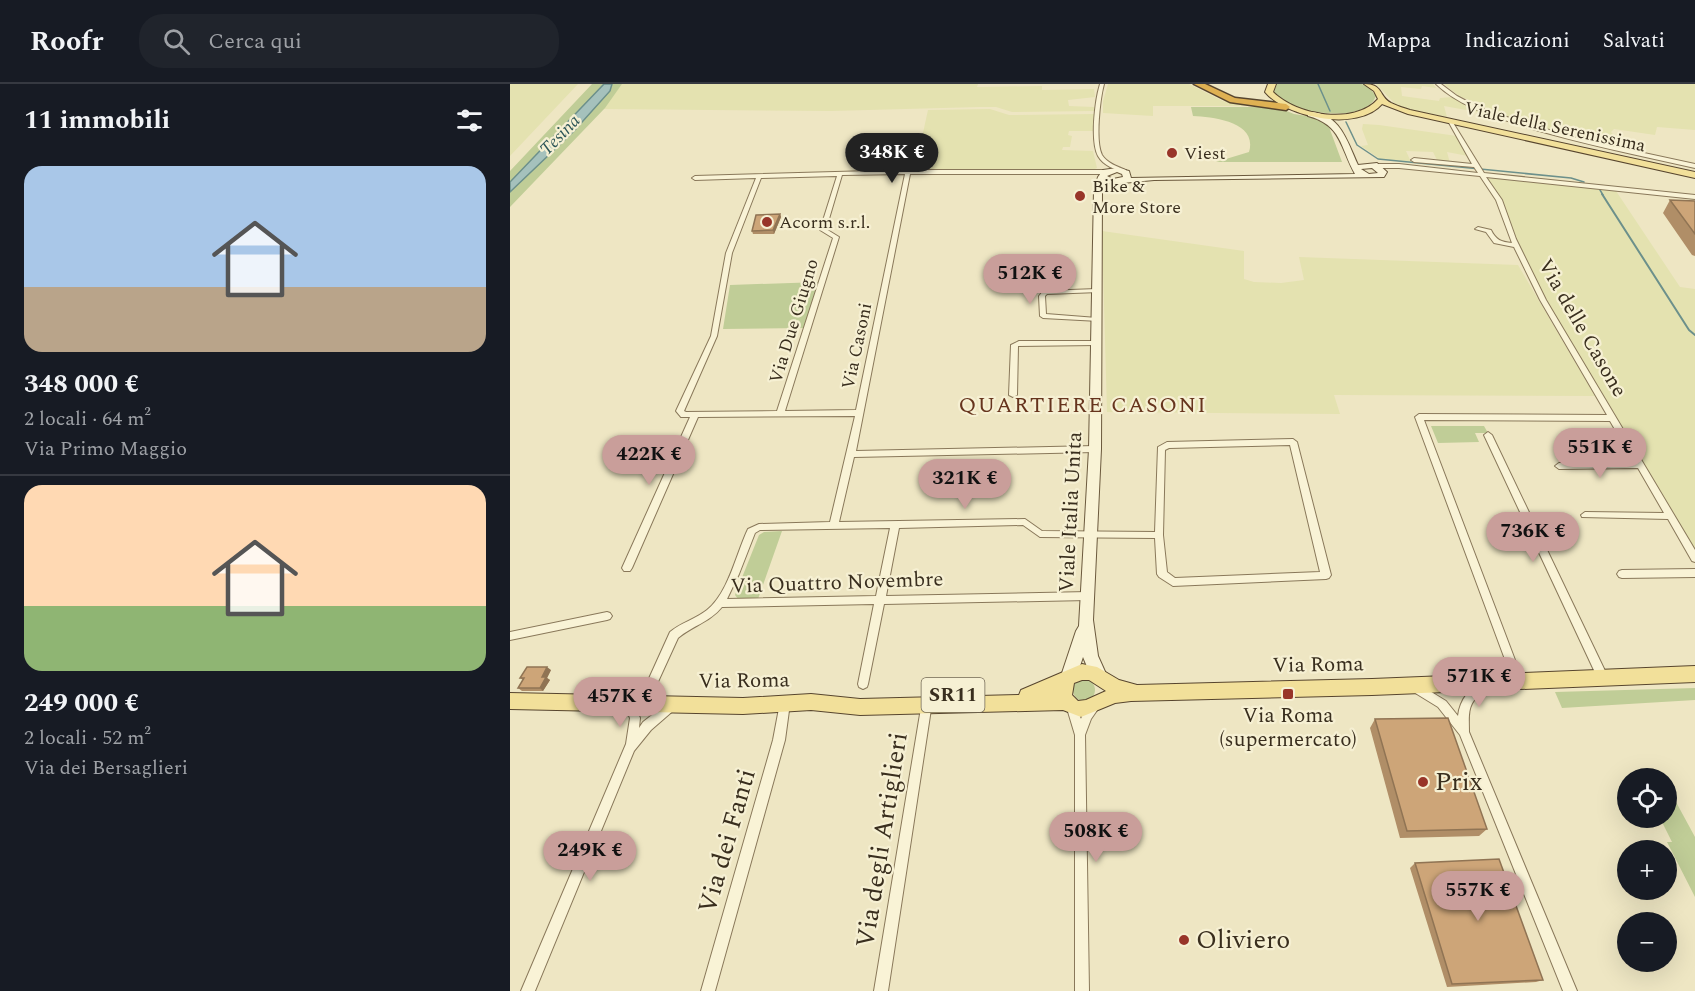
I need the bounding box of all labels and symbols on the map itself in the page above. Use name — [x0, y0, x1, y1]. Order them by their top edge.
street label: Viale della Serenissima — [1462, 95, 1648, 159]
water label: Tesina — [533, 108, 587, 162]
pin: 348K € — [843, 133, 941, 184]
place label: Viest — [1184, 140, 1226, 167]
marker: Viest — [1165, 146, 1179, 160]
place label: Bike & More Store — [1092, 173, 1181, 221]
marker: Bike & More Store — [1073, 189, 1087, 203]
place label: Acorm s.r.l. — [779, 209, 870, 236]
marker: Acorm s.r.l. — [760, 215, 774, 229]
street label: Via delle Casone — [1529, 253, 1635, 403]
pin: 512K € — [981, 254, 1079, 305]
street label: Via Due Giugno — [762, 255, 826, 387]
street label: Via Casoni — [835, 300, 879, 392]
district label: QUARTIERE CASONI — [959, 389, 1207, 422]
pin: 551K € — [1551, 428, 1649, 479]
street label: Viale Italia Unita — [1051, 430, 1091, 593]
pin: 422K € — [600, 435, 698, 486]
pin: 321K € — [916, 459, 1014, 510]
pin: 736K € — [1484, 512, 1582, 563]
street label: Via Quattro Novembre — [730, 563, 944, 603]
street label: Via Roma — [1272, 648, 1365, 682]
pin: 571K € — [1430, 657, 1528, 708]
street label: Via Roma — [698, 664, 791, 698]
pin: 457K € — [571, 677, 669, 728]
road number: SR11 — [922, 678, 984, 712]
marker: Via Roma (supermercato) — [1281, 687, 1295, 701]
place label: Via Roma (supermercato) — [1219, 700, 1357, 756]
street label: Via degli Artiglieri — [845, 729, 919, 951]
place label: Prix — [1435, 762, 1483, 802]
street label: Via dei Fanti — [687, 764, 767, 918]
marker: Prix — [1416, 775, 1430, 789]
pin: 508K € — [1047, 812, 1145, 863]
pin: 249K € — [541, 831, 639, 882]
pin: 557K € — [1429, 871, 1527, 922]
place label: Oliviero — [1196, 920, 1290, 960]
marker: Oliviero — [1177, 933, 1191, 947]

